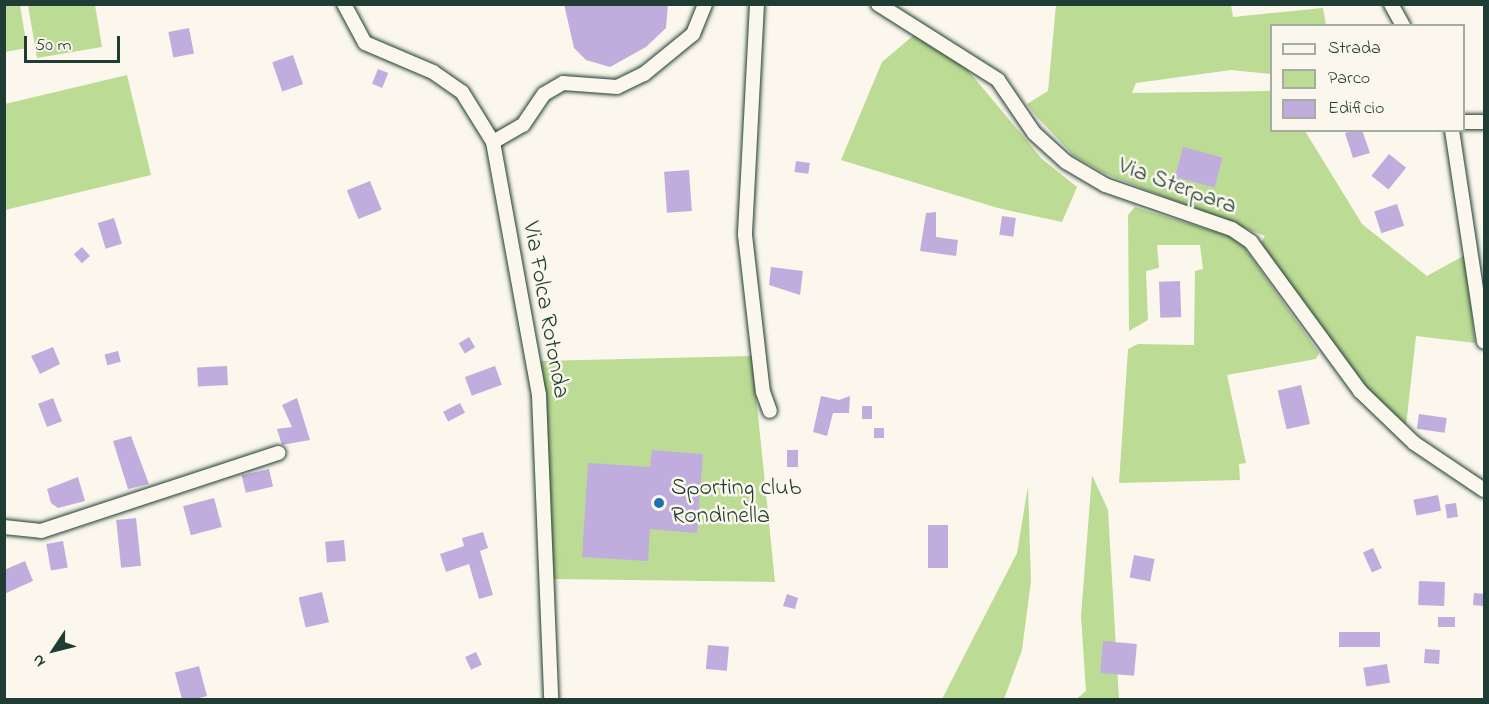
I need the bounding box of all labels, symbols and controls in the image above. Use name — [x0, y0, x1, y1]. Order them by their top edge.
scale bar — [27, 24, 123, 62]
legend — [1270, 24, 1465, 132]
text: 50 m — [35, 33, 72, 59]
text: Strada — [1328, 36, 1381, 62]
text: Parco — [1328, 66, 1370, 92]
text: Edificio — [1328, 96, 1384, 122]
street label: Via Sterpara — [1114, 152, 1240, 222]
street label: Via Folca Rotonda — [515, 219, 575, 401]
place label: Sporting club Rondinella — [671, 475, 801, 531]
marker: Sporting club Rondinella — [652, 496, 666, 510]
north arrow — [24, 620, 84, 680]
text: N — [26, 649, 52, 672]

